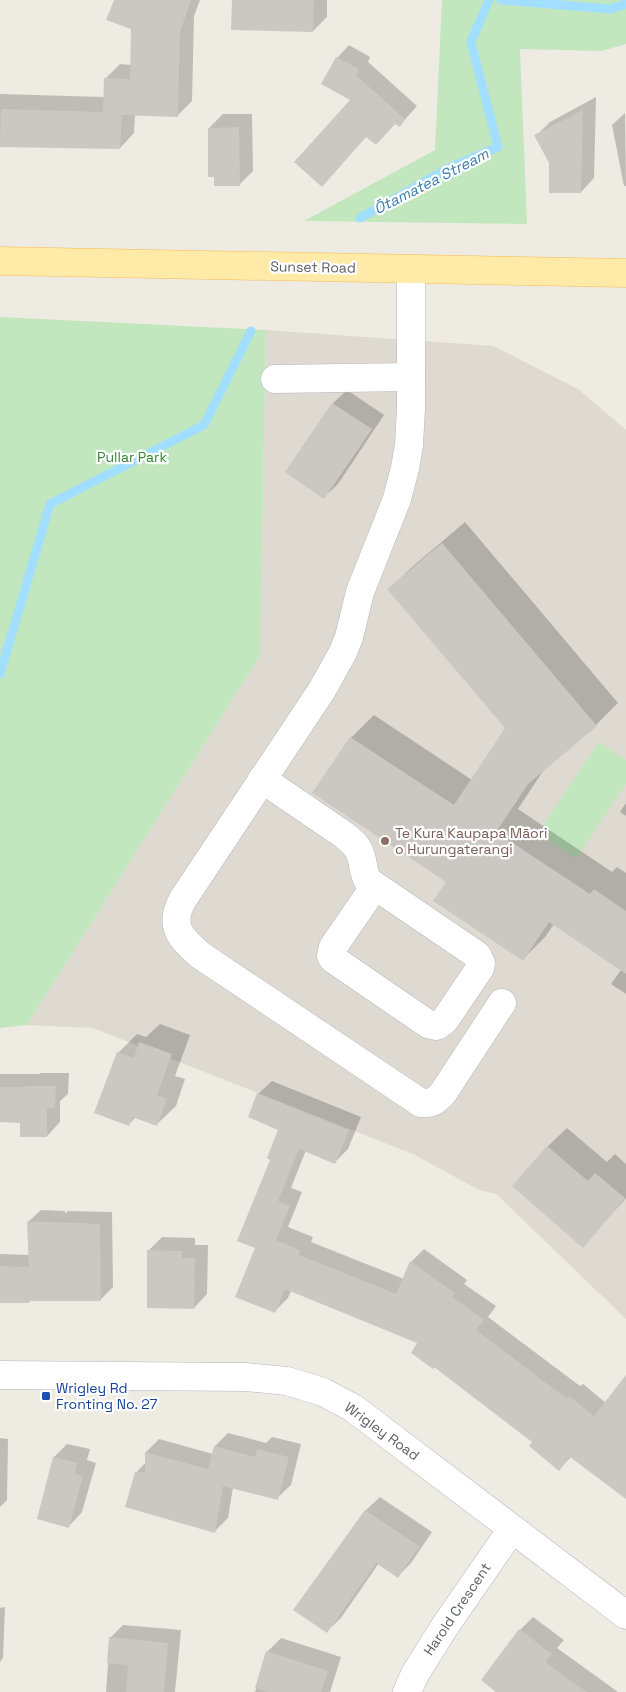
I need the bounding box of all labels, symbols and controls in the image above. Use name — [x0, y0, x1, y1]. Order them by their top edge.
water label: Ōtamatea Stream — [370, 143, 493, 218]
street label: Sunset Road — [270, 257, 356, 277]
park label: Pullar Park — [97, 448, 167, 466]
place label: Te Kura Kaupapa Māori o Hurungaterangi — [395, 824, 547, 858]
marker: Te Kura Kaupapa Māori o Hurungaterangi — [379, 835, 391, 847]
place label: Wrigley Rd Fronting No. 27 — [56, 1379, 158, 1413]
marker: Wrigley Rd Fronting No. 27 — [40, 1390, 52, 1402]
street label: Wrigley Road — [341, 1398, 423, 1464]
street label: Harold Crescent — [419, 1559, 495, 1659]

